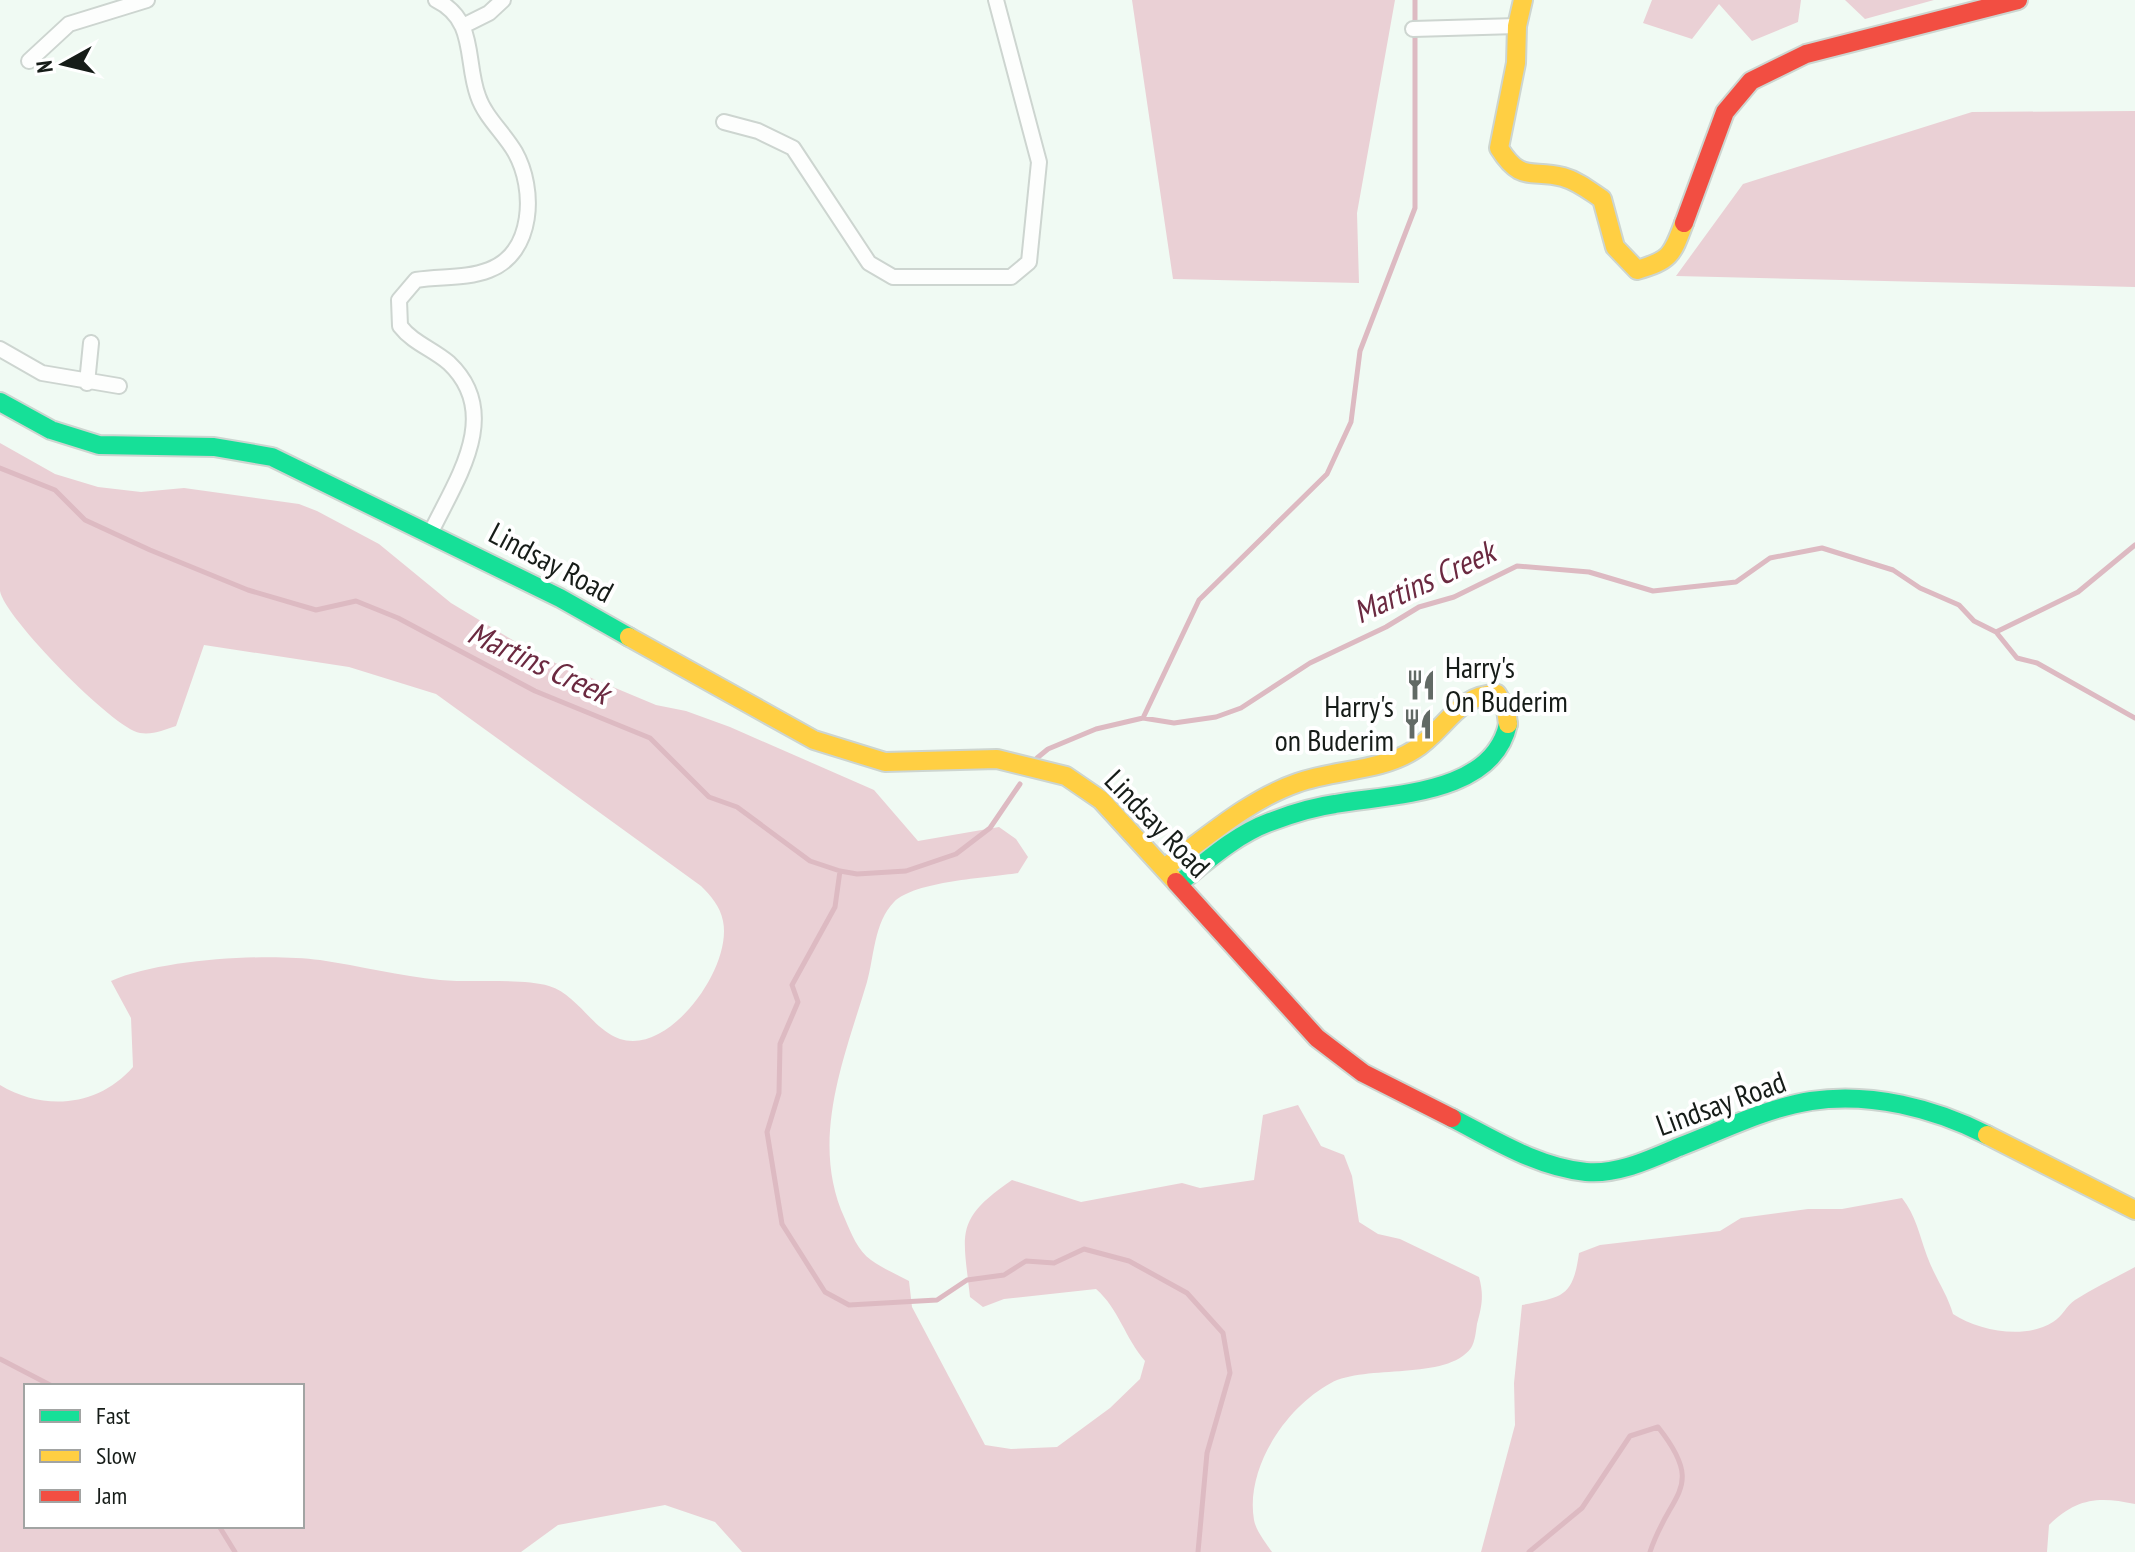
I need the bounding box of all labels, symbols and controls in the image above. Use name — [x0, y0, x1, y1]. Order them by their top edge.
north arrow — [24, 24, 104, 104]
text: N — [30, 59, 59, 75]
street label: Lindsay Road — [483, 513, 621, 611]
water label: Martins Creek — [1346, 528, 1504, 632]
water label: Martins Creek — [462, 611, 620, 715]
place label: Harry's On Buderim — [1445, 647, 1568, 720]
restaurant icon: Harry's On Buderim — [1404, 668, 1438, 702]
place label: Harry's on Buderim — [1275, 686, 1394, 759]
restaurant icon: Harry's on Buderim — [1401, 707, 1435, 741]
street label: Lindsay Road — [1097, 761, 1219, 885]
street label: Lindsay Road — [1650, 1061, 1791, 1144]
legend — [24, 1384, 304, 1528]
text: Fast — [96, 1400, 131, 1431]
text: Slow — [96, 1440, 137, 1471]
text: Jam — [95, 1480, 127, 1511]

